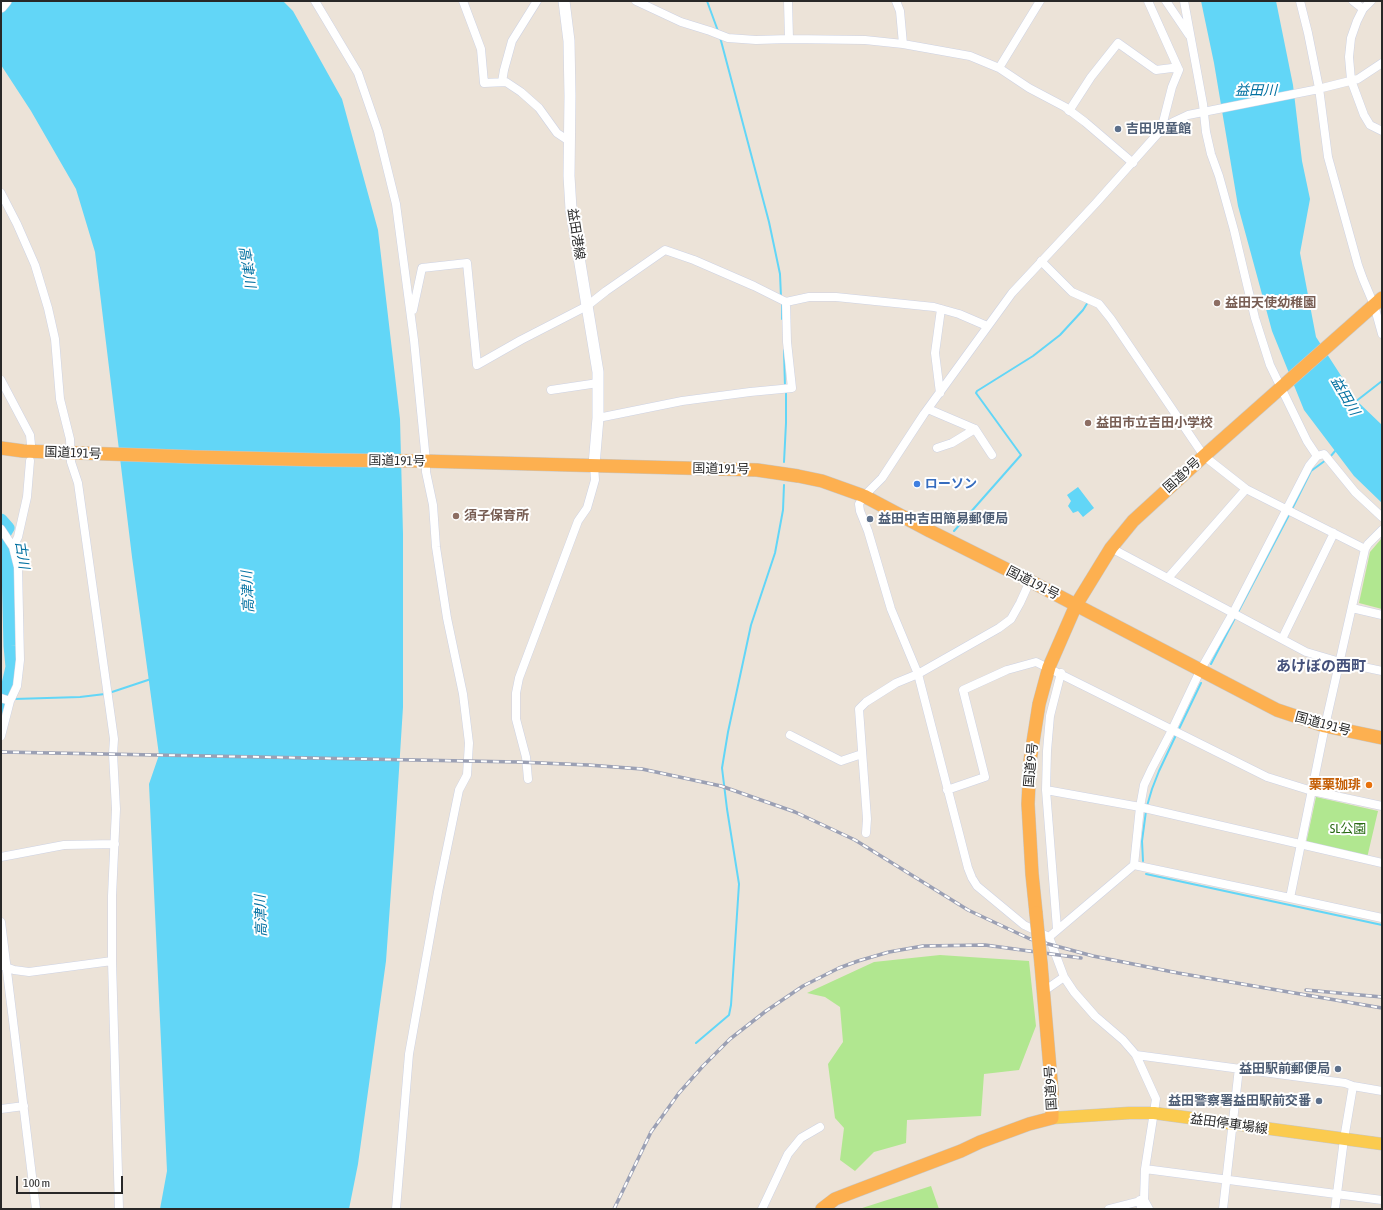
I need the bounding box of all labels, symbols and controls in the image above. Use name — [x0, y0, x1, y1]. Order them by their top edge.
water label: 益田川 — [1235, 83, 1277, 99]
place label: 吉田児童館 — [1126, 121, 1191, 137]
marker: 吉田児童館 — [1113, 124, 1123, 134]
street label: 益田港線 — [564, 207, 588, 261]
water label: 高津川 — [235, 245, 259, 289]
place label: 益田天使幼稚園 — [1225, 295, 1316, 311]
marker: 益田天使幼稚園 — [1212, 298, 1222, 308]
water label: 益田川 — [1327, 374, 1363, 418]
place label: 益田市立吉田小学校 — [1096, 415, 1213, 431]
marker: 益田市立吉田小学校 — [1083, 418, 1093, 428]
street label: 国道191号 — [44, 444, 102, 462]
street label: 国道191号 — [368, 453, 426, 469]
street label: 国道9号 — [1160, 454, 1204, 496]
street label: 国道191号 — [692, 461, 750, 477]
place label: ローソン — [925, 476, 977, 492]
marker: ローソン — [912, 479, 922, 489]
place label: 須子保育所 — [464, 508, 529, 524]
marker: 須子保育所 — [451, 511, 461, 521]
place label: 益田中吉田簡易郵便局 — [878, 511, 1008, 527]
marker: 益田中吉田簡易郵便局 — [865, 514, 875, 524]
water label: 古川 — [12, 540, 32, 570]
street label: 国道191号 — [1004, 563, 1062, 603]
water label: 高津川 — [239, 571, 257, 613]
district label: あけぼの西町 — [1276, 657, 1366, 675]
street label: 国道191号 — [1293, 709, 1353, 739]
street label: 国道9号 — [1021, 742, 1041, 788]
place label: 栗栗珈琲 — [1309, 777, 1361, 793]
marker: 栗栗珈琲 — [1364, 780, 1374, 790]
park label: SL公園 — [1330, 821, 1366, 837]
water label: 高津川 — [252, 895, 270, 937]
place label: 益田駅前郵便局 — [1239, 1061, 1330, 1077]
marker: 益田駅前郵便局 — [1333, 1064, 1343, 1074]
street label: 国道9号 — [1042, 1065, 1060, 1111]
place label: 益田警察署益田駅前交番 — [1168, 1093, 1311, 1109]
marker: 益田警察署益田駅前交番 — [1314, 1096, 1324, 1106]
street label: 益田停車場線 — [1189, 1111, 1269, 1137]
scale bar — [18, 1168, 125, 1194]
text: 100 m — [23, 1176, 50, 1190]

